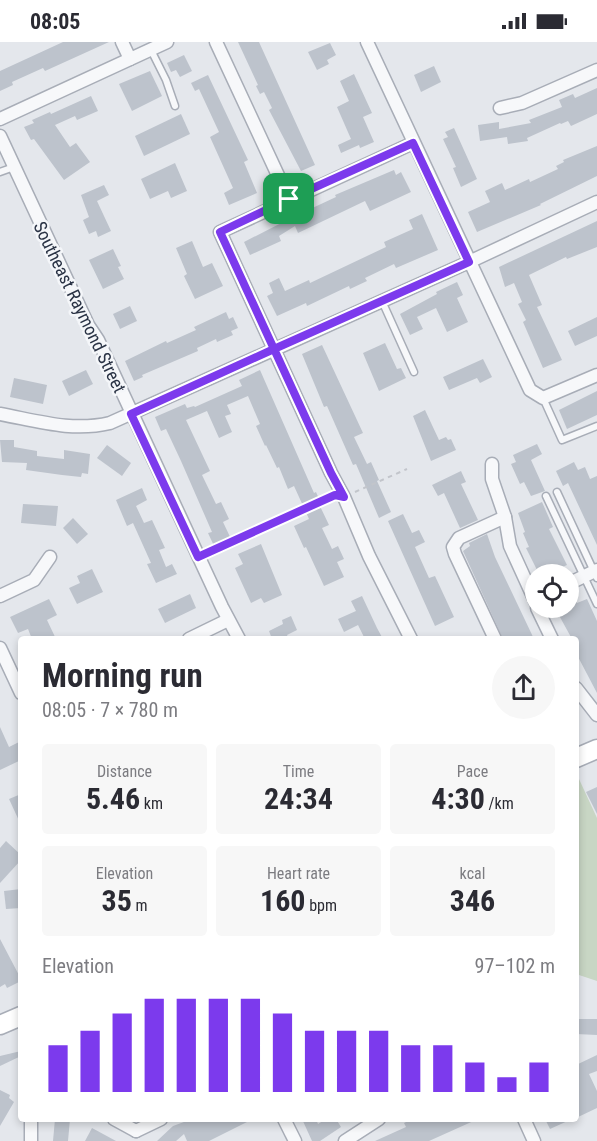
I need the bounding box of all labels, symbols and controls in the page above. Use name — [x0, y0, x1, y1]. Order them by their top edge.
text: 08:05 — [30, 9, 81, 34]
pin — [263, 173, 314, 224]
icon: arrive — [272, 182, 305, 215]
street label: Southeast Raymond Street — [29, 218, 131, 396]
map controls — [525, 564, 579, 618]
button: locate — [525, 564, 579, 618]
text: Morning run — [42, 656, 203, 695]
button: share — [492, 656, 555, 719]
text: 08:05 · 7 × 780 m — [42, 698, 178, 722]
text: Distance — [97, 762, 152, 781]
text: Time — [283, 762, 314, 781]
text: Pace — [457, 762, 488, 781]
text: 5.46 — [86, 781, 140, 816]
text: 24:34 — [264, 781, 333, 816]
text: 4:30 — [431, 781, 485, 816]
text: km — [140, 794, 163, 813]
text: /km — [485, 794, 514, 813]
text: Elevation — [96, 864, 153, 883]
text: Heart rate — [267, 864, 330, 883]
text: kcal — [460, 864, 485, 883]
text: 35 — [101, 883, 132, 918]
text: 160 — [260, 883, 305, 918]
text: 346 — [450, 883, 495, 918]
text: m — [132, 896, 148, 915]
text: bpm — [305, 896, 337, 915]
text: Elevation — [42, 954, 114, 978]
text: 97–102 m — [475, 954, 555, 978]

